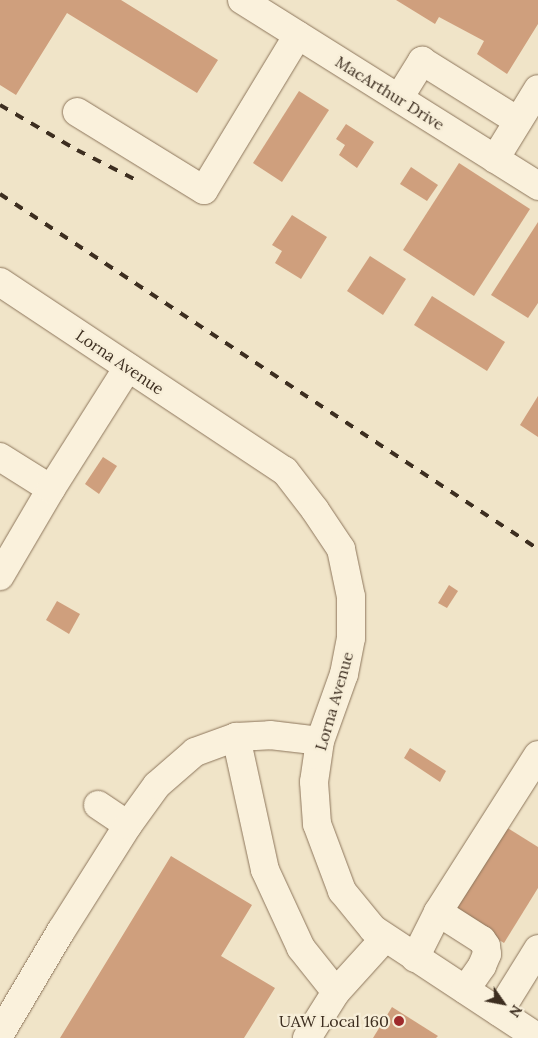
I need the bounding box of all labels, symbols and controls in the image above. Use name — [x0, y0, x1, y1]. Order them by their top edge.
street label: MacArthur Drive — [332, 52, 448, 134]
street label: Lorna Avenue — [72, 326, 168, 398]
street label: Lorna Avenue — [311, 649, 357, 753]
north arrow — [478, 978, 528, 1028]
text: N — [505, 1002, 526, 1021]
place label: UAW Local 160 — [279, 1011, 389, 1031]
marker: UAW Local 160 — [393, 1015, 405, 1027]

